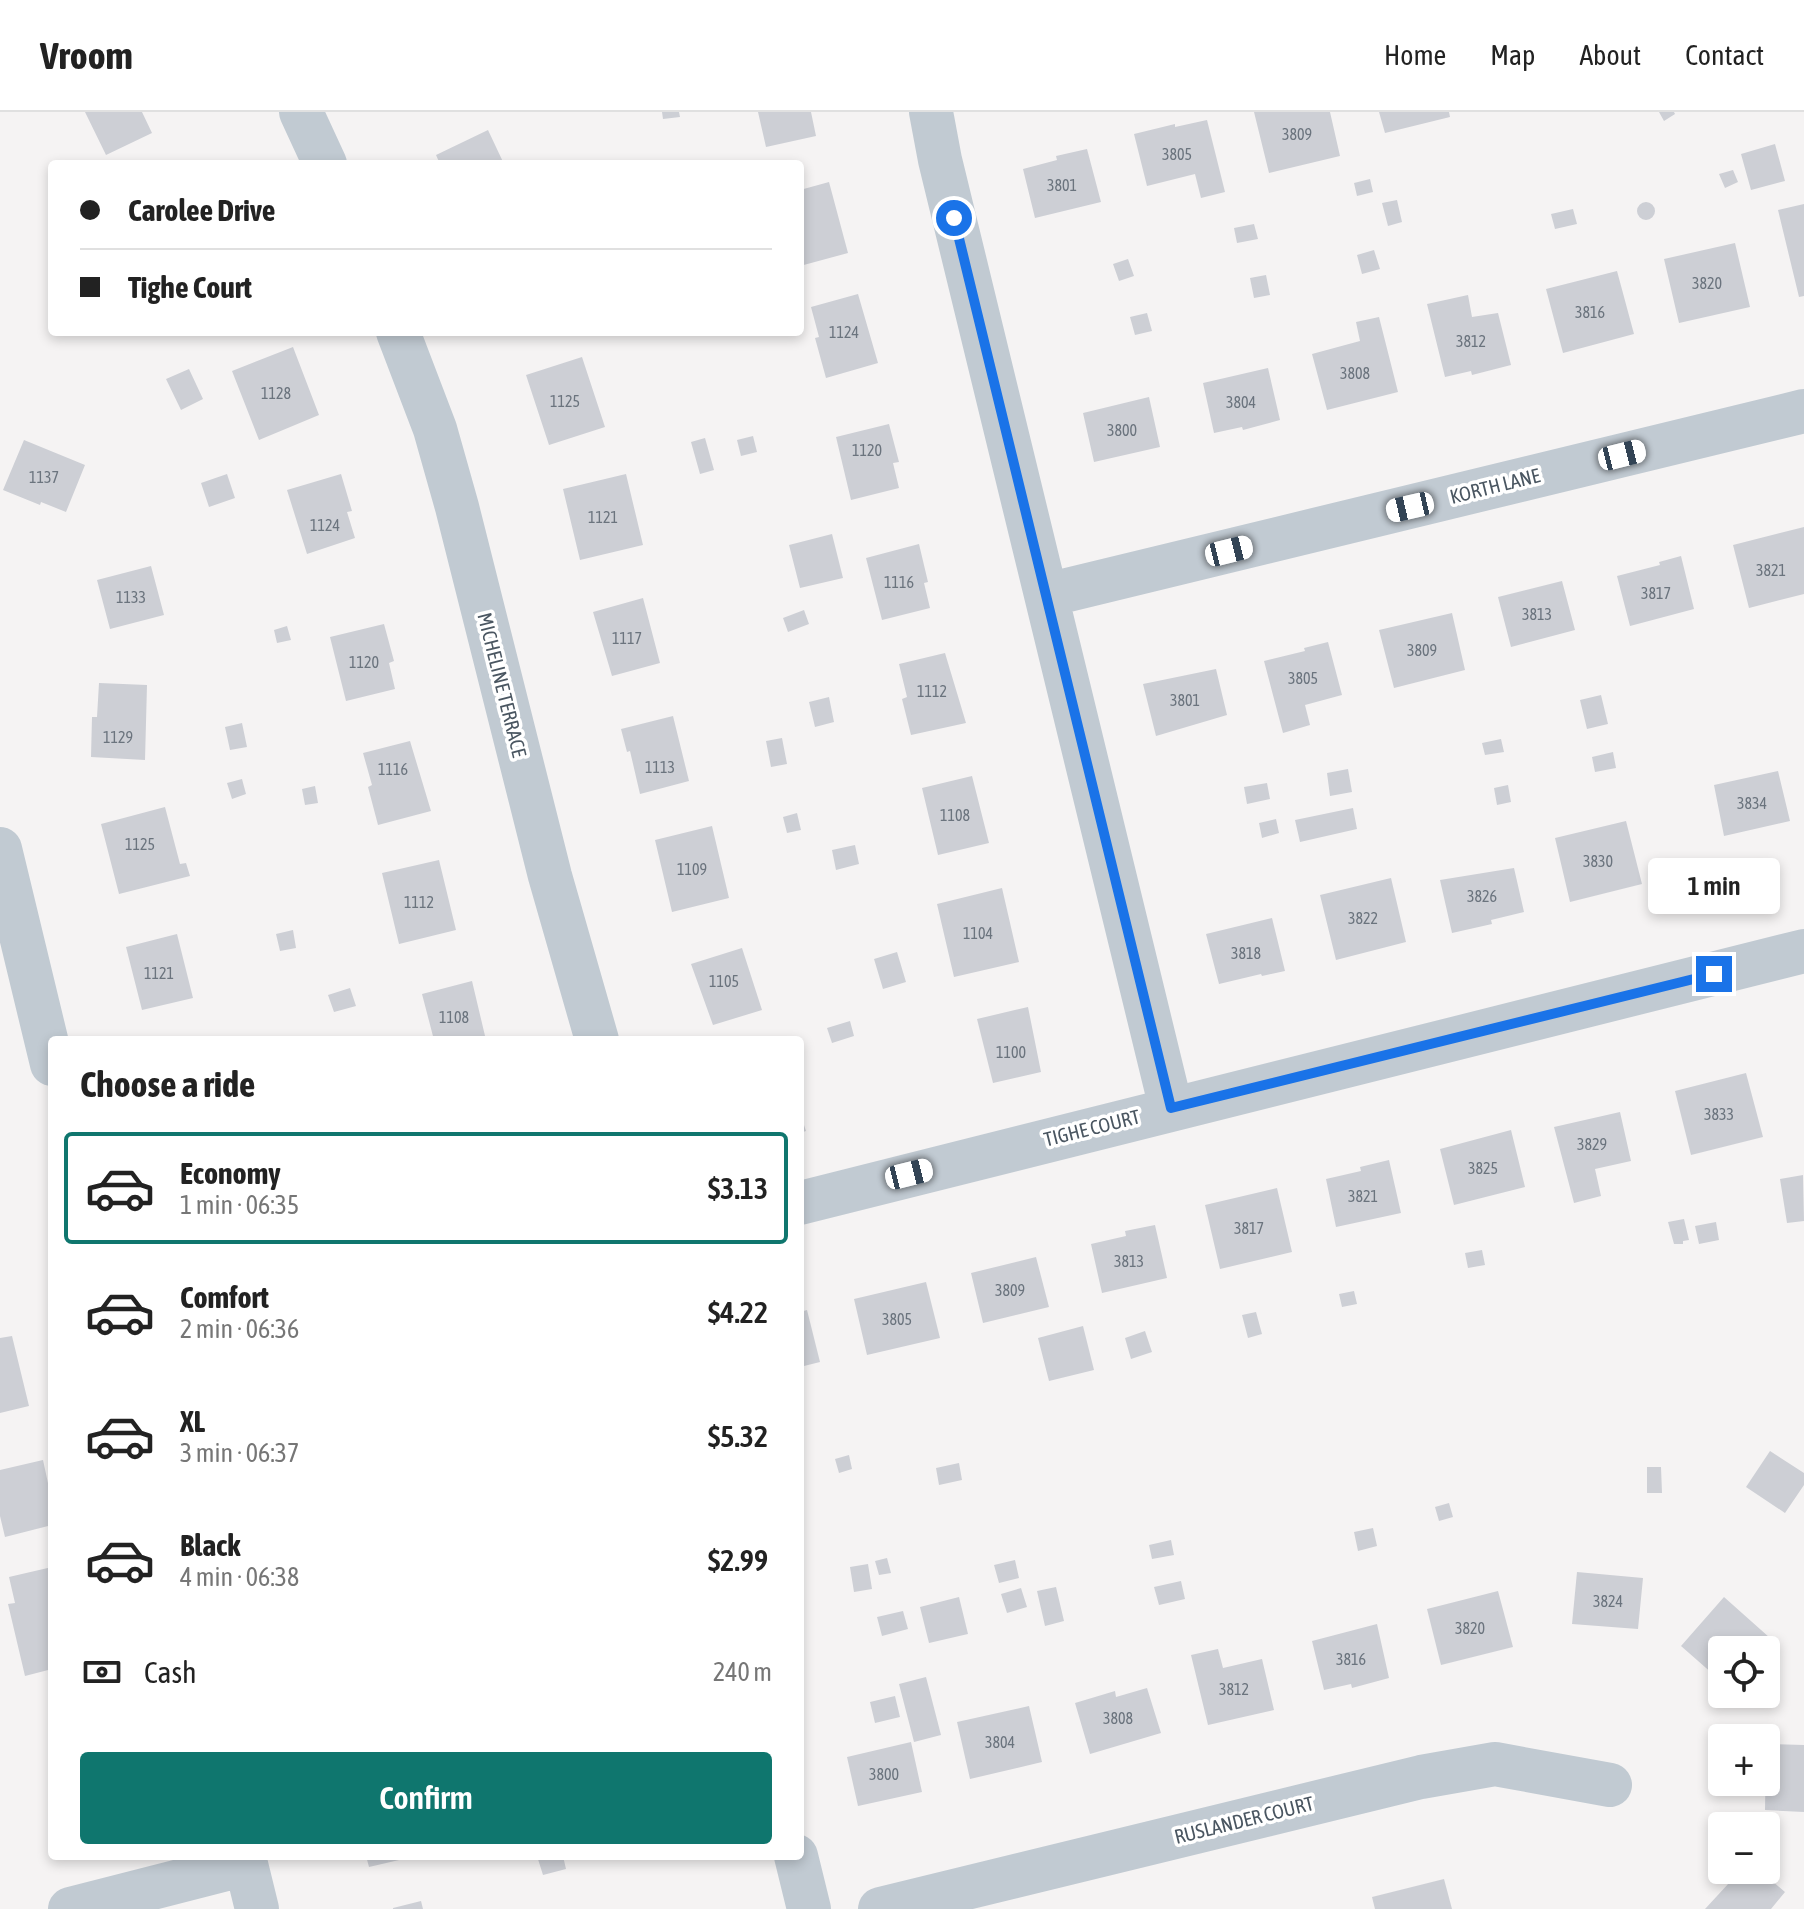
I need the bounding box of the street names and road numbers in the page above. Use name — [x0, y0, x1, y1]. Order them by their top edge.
street label: KORTH LANE — [1448, 463, 1543, 508]
street label: MICHELINE TERRACE — [473, 610, 532, 760]
street label: TIGHE COURT — [1041, 1104, 1143, 1151]
street label: RUSLANDER COURT — [1172, 1791, 1316, 1848]

